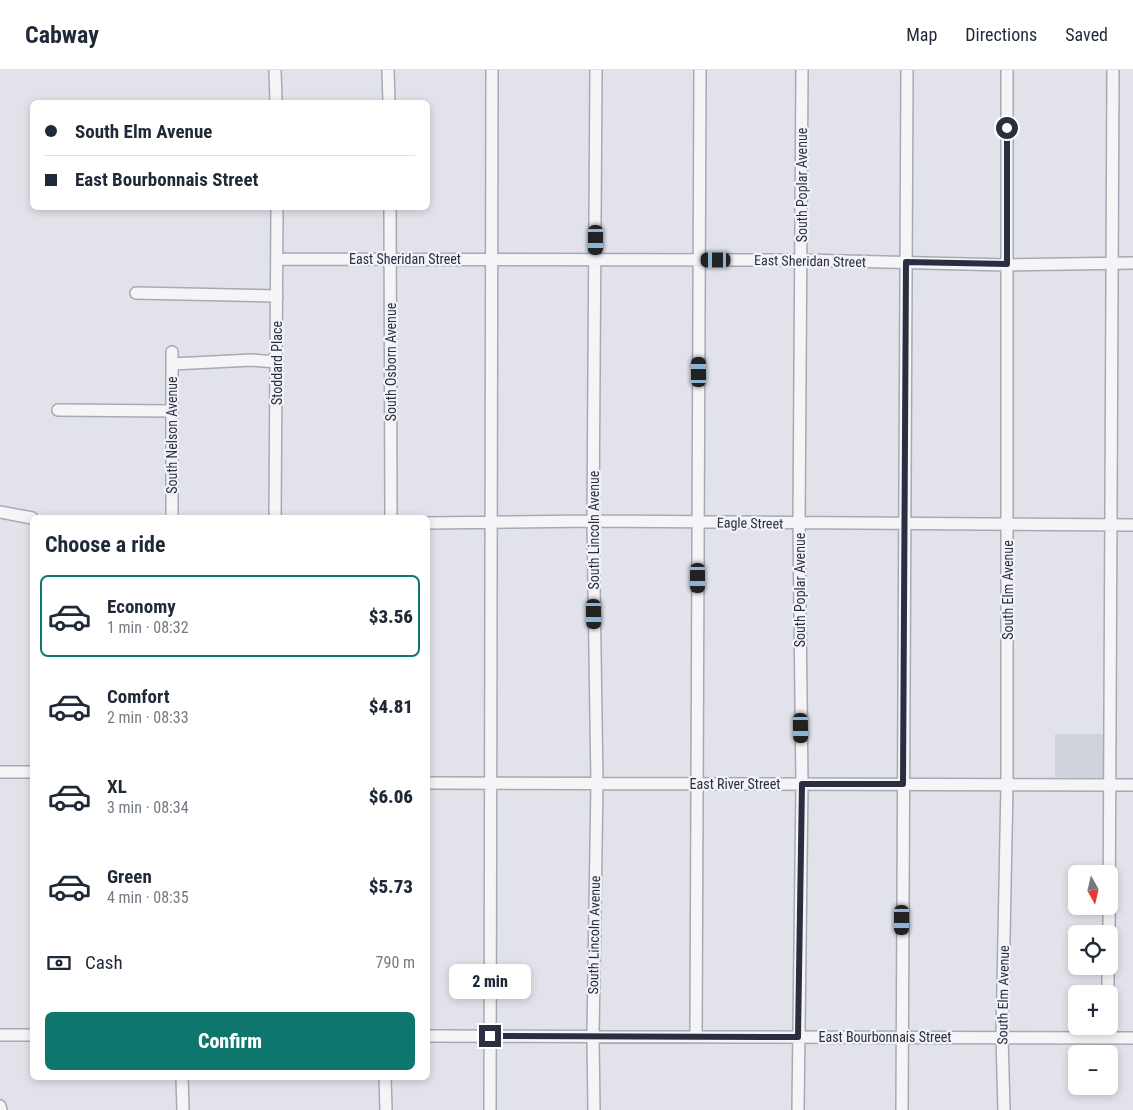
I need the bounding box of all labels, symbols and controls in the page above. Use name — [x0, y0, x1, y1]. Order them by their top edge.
text: Cabway — [25, 21, 99, 49]
text: Map — [906, 24, 937, 45]
text: Directions — [965, 24, 1037, 45]
text: Saved — [1065, 24, 1108, 45]
route start — [996, 117, 1018, 139]
text: South Elm Avenue — [75, 120, 212, 143]
street label: South Poplar Avenue — [794, 127, 810, 242]
text: East Bourbonnais Street — [75, 168, 258, 191]
car — [588, 225, 603, 255]
street label: East Sheridan Street — [349, 251, 461, 267]
street label: East Sheridan Street — [754, 252, 866, 270]
car — [701, 253, 731, 268]
street label: South Osborn Avenue — [383, 302, 399, 421]
street label: Stoddard Place — [269, 321, 285, 405]
car — [691, 357, 706, 387]
street label: South Nelson Avenue — [164, 376, 180, 494]
street label: South Lincoln Avenue — [586, 470, 602, 589]
street label: Eagle Street — [717, 514, 783, 532]
text: Choose a ride — [45, 532, 166, 557]
street label: South Poplar Avenue — [792, 532, 808, 647]
street label: South Elm Avenue — [1000, 540, 1016, 640]
car — [690, 563, 705, 593]
icon: car — [47, 594, 92, 639]
text: Economy — [107, 595, 176, 618]
car — [586, 599, 601, 629]
text: $3.56 — [369, 605, 413, 628]
text: 1 min · 08:32 — [107, 618, 189, 637]
icon: car — [47, 684, 92, 729]
text: Comfort — [107, 685, 170, 708]
text: $4.81 — [369, 695, 413, 718]
text: 2 min · 08:33 — [107, 708, 189, 727]
car — [793, 713, 808, 743]
icon: car — [47, 774, 92, 819]
text: XL — [107, 775, 127, 798]
street label: East River Street — [690, 776, 780, 792]
text: $6.06 — [369, 785, 413, 808]
text: 3 min · 08:34 — [107, 798, 189, 817]
icon: car — [47, 864, 92, 909]
text: Green — [107, 865, 152, 888]
north arrow — [1068, 865, 1118, 915]
map controls — [1068, 865, 1118, 1095]
text: $5.73 — [369, 875, 413, 898]
street label: South Lincoln Avenue — [585, 875, 603, 995]
text: 4 min · 08:35 — [107, 888, 189, 907]
car — [894, 905, 909, 935]
button: locate — [1068, 925, 1118, 975]
street label: South Elm Avenue — [994, 945, 1012, 1045]
icon: cash — [45, 949, 73, 977]
text: Cash — [85, 951, 123, 974]
text: 790 m — [376, 953, 415, 972]
callout: 2 min — [449, 964, 531, 998]
text: 2 min — [472, 972, 508, 991]
button: + — [1068, 985, 1118, 1035]
button: Confirm — [45, 1012, 415, 1070]
route end — [479, 1025, 501, 1047]
street label: East Bourbonnais Street — [819, 1029, 951, 1045]
button: − — [1068, 1045, 1118, 1095]

